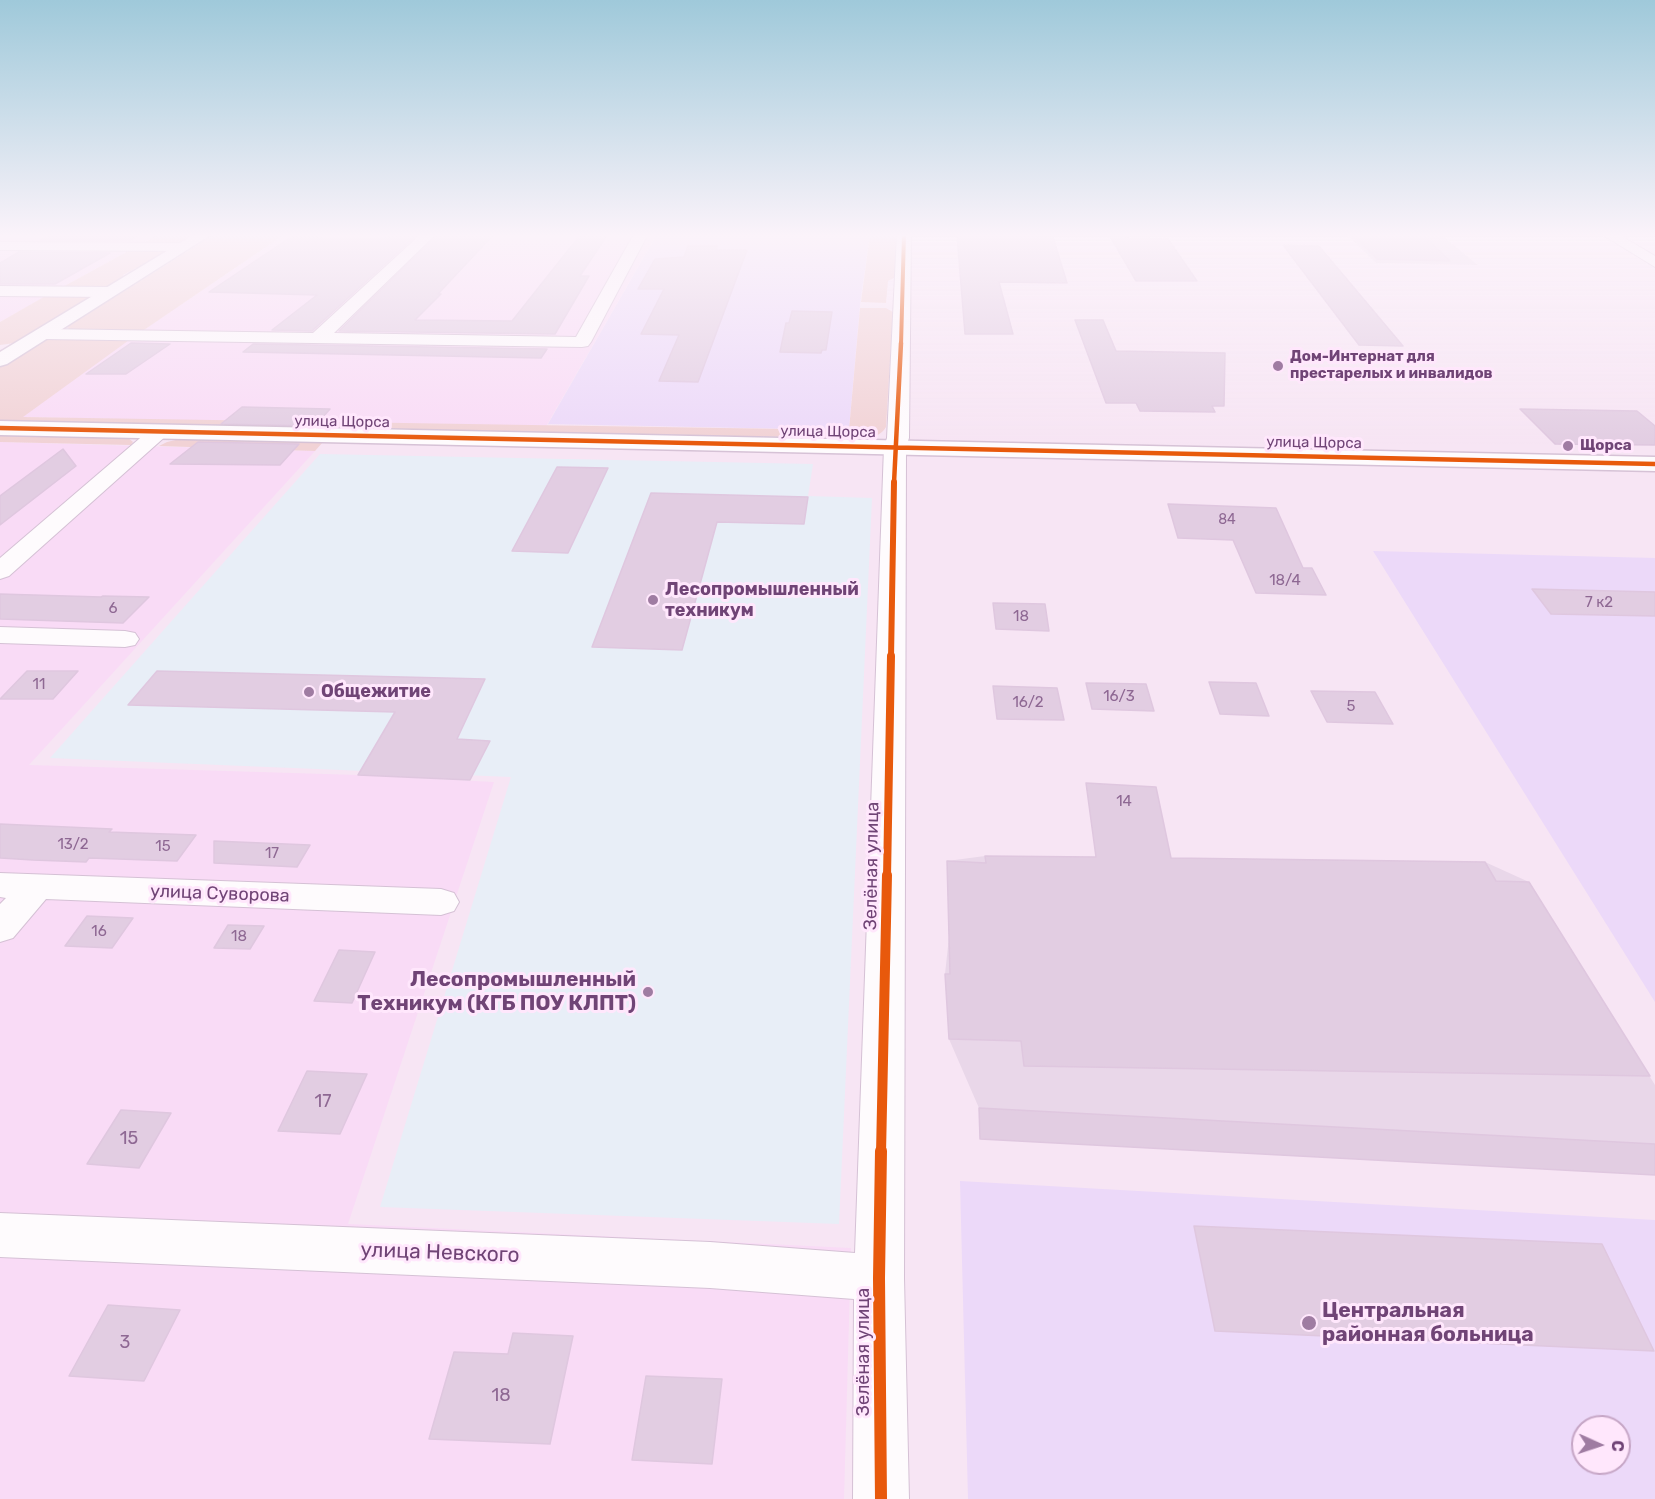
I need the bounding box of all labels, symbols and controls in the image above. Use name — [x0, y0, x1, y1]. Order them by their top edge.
place label: Дом-Интернат для престарелых и инвалидов — [1290, 348, 1493, 383]
marker: Дом-Интернат для престарелых и инвалидов — [1271, 359, 1285, 373]
street label: улица Щорса — [294, 412, 390, 432]
street label: улица Щорса — [780, 422, 876, 442]
street label: улица Щорса — [1266, 433, 1362, 453]
place label: Щорса — [1580, 437, 1632, 455]
marker: Щорса — [1561, 439, 1575, 453]
house number: 84 — [1218, 512, 1236, 528]
house number: 18/4 — [1269, 572, 1301, 590]
place label: Лесопромышленный техникум — [665, 579, 859, 622]
marker: Лесопромышленный техникум — [646, 593, 660, 607]
house number: 7 к2 — [1585, 594, 1613, 612]
house number: 6 — [108, 600, 118, 618]
house number: 18 — [1013, 608, 1029, 626]
house number: 11 — [33, 676, 45, 694]
place label: Общежитие — [321, 681, 431, 703]
marker: Общежитие — [302, 685, 316, 699]
house number: 16/3 — [1103, 688, 1135, 706]
house number: 16/2 — [1012, 694, 1044, 712]
house number: 5 — [1347, 698, 1355, 716]
house number: 14 — [1116, 793, 1132, 811]
street label: Зелёная улица — [860, 802, 884, 930]
house number: 13/2 — [57, 836, 89, 854]
house number: 15 — [155, 838, 171, 856]
house number: 17 — [265, 845, 279, 863]
street label: улица Суворова — [150, 881, 290, 907]
house number: 16 — [91, 923, 107, 941]
house number: 18 — [231, 928, 247, 946]
place label: Лесопромышленный Техникум (КГБ ПОУ КЛПТ) — [357, 967, 636, 1017]
marker: Лесопромышленный Техникум (КГБ ПОУ КЛПТ) — [641, 985, 655, 999]
house number: 17 — [315, 1091, 331, 1113]
house number: 15 — [120, 1128, 138, 1150]
street label: улица Невского — [360, 1238, 520, 1268]
street label: Зелёная улица — [853, 1288, 875, 1416]
place label: Центральная районная больница — [1322, 1298, 1534, 1348]
marker: Центральная районная больница — [1300, 1314, 1318, 1332]
house number: 3 — [120, 1332, 130, 1354]
house number: 18 — [491, 1385, 511, 1407]
north arrow — [1571, 1415, 1631, 1475]
text: С — [1608, 1440, 1627, 1452]

